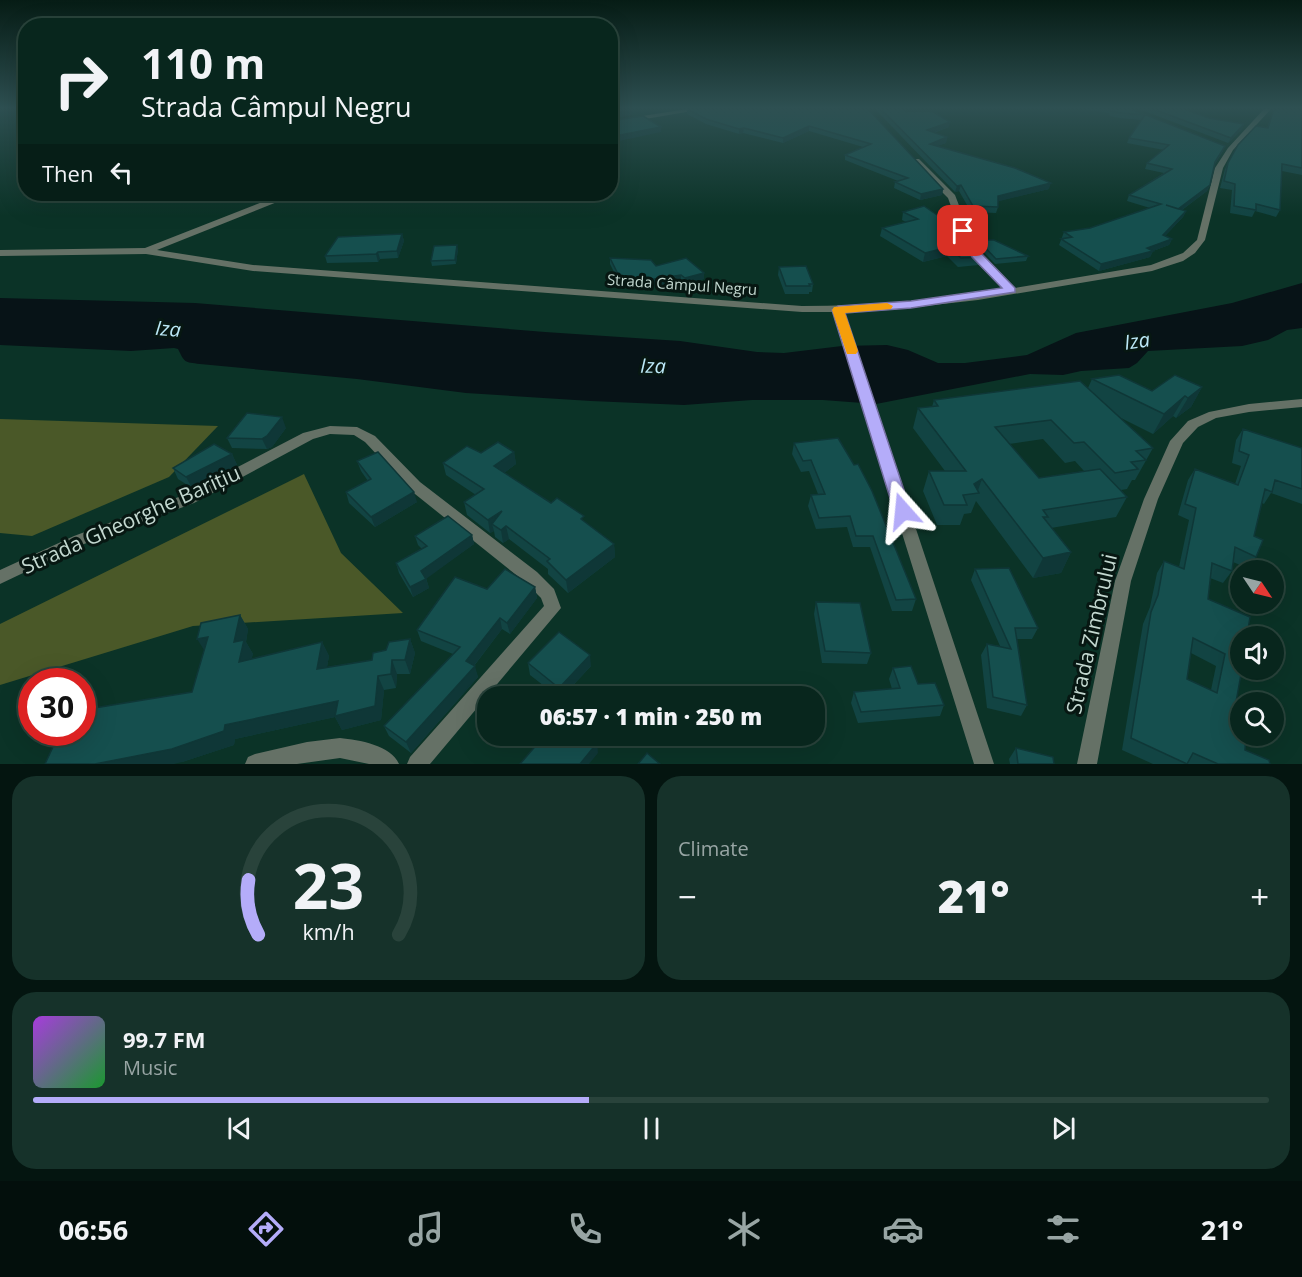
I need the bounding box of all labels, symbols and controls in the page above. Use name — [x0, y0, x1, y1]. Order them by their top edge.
text: 110 m — [141, 34, 265, 91]
icon: right — [42, 42, 120, 120]
text: Strada Câmpul Negru — [141, 88, 412, 125]
icon: left — [105, 156, 138, 189]
text: Then — [42, 158, 93, 188]
pin — [937, 205, 988, 256]
icon: arrive — [946, 214, 979, 247]
street label: Strada Câmpul Negru — [606, 269, 758, 299]
water label: Iza — [154, 314, 182, 343]
water label: Iza — [1122, 325, 1151, 356]
water label: Iza — [640, 352, 666, 379]
street label: Strada Gheorghe Barițiu — [17, 458, 244, 580]
position arrow — [871, 479, 935, 543]
street label: Strada Zimbrului — [1059, 551, 1123, 717]
north arrow — [1230, 560, 1284, 614]
map controls — [1230, 560, 1284, 746]
button: sound — [1230, 626, 1284, 680]
speed limit sign: 30 — [18, 668, 96, 746]
button: search — [1230, 692, 1284, 746]
text: 06:57 · 1 min · 250 m — [540, 701, 762, 731]
text: Climate — [678, 835, 749, 862]
text: 23 — [293, 842, 364, 927]
text: 21° — [938, 865, 1009, 926]
text: − — [678, 874, 697, 919]
text: + — [1250, 874, 1269, 919]
text: km/h — [302, 917, 355, 946]
text: 99.7 FM — [123, 1024, 206, 1054]
text: Music — [123, 1054, 177, 1081]
icon: previous — [223, 1112, 256, 1145]
icon: pause — [635, 1112, 668, 1145]
icon: next — [1047, 1112, 1080, 1145]
icon: directions — [245, 1208, 287, 1250]
icon: music — [405, 1208, 447, 1250]
icon: phone — [564, 1208, 606, 1250]
icon: climate — [723, 1208, 765, 1250]
icon: car — [882, 1208, 924, 1250]
icon: filters — [1042, 1208, 1084, 1250]
text: 06:56 — [59, 1211, 128, 1248]
text: 21° — [1201, 1211, 1243, 1248]

